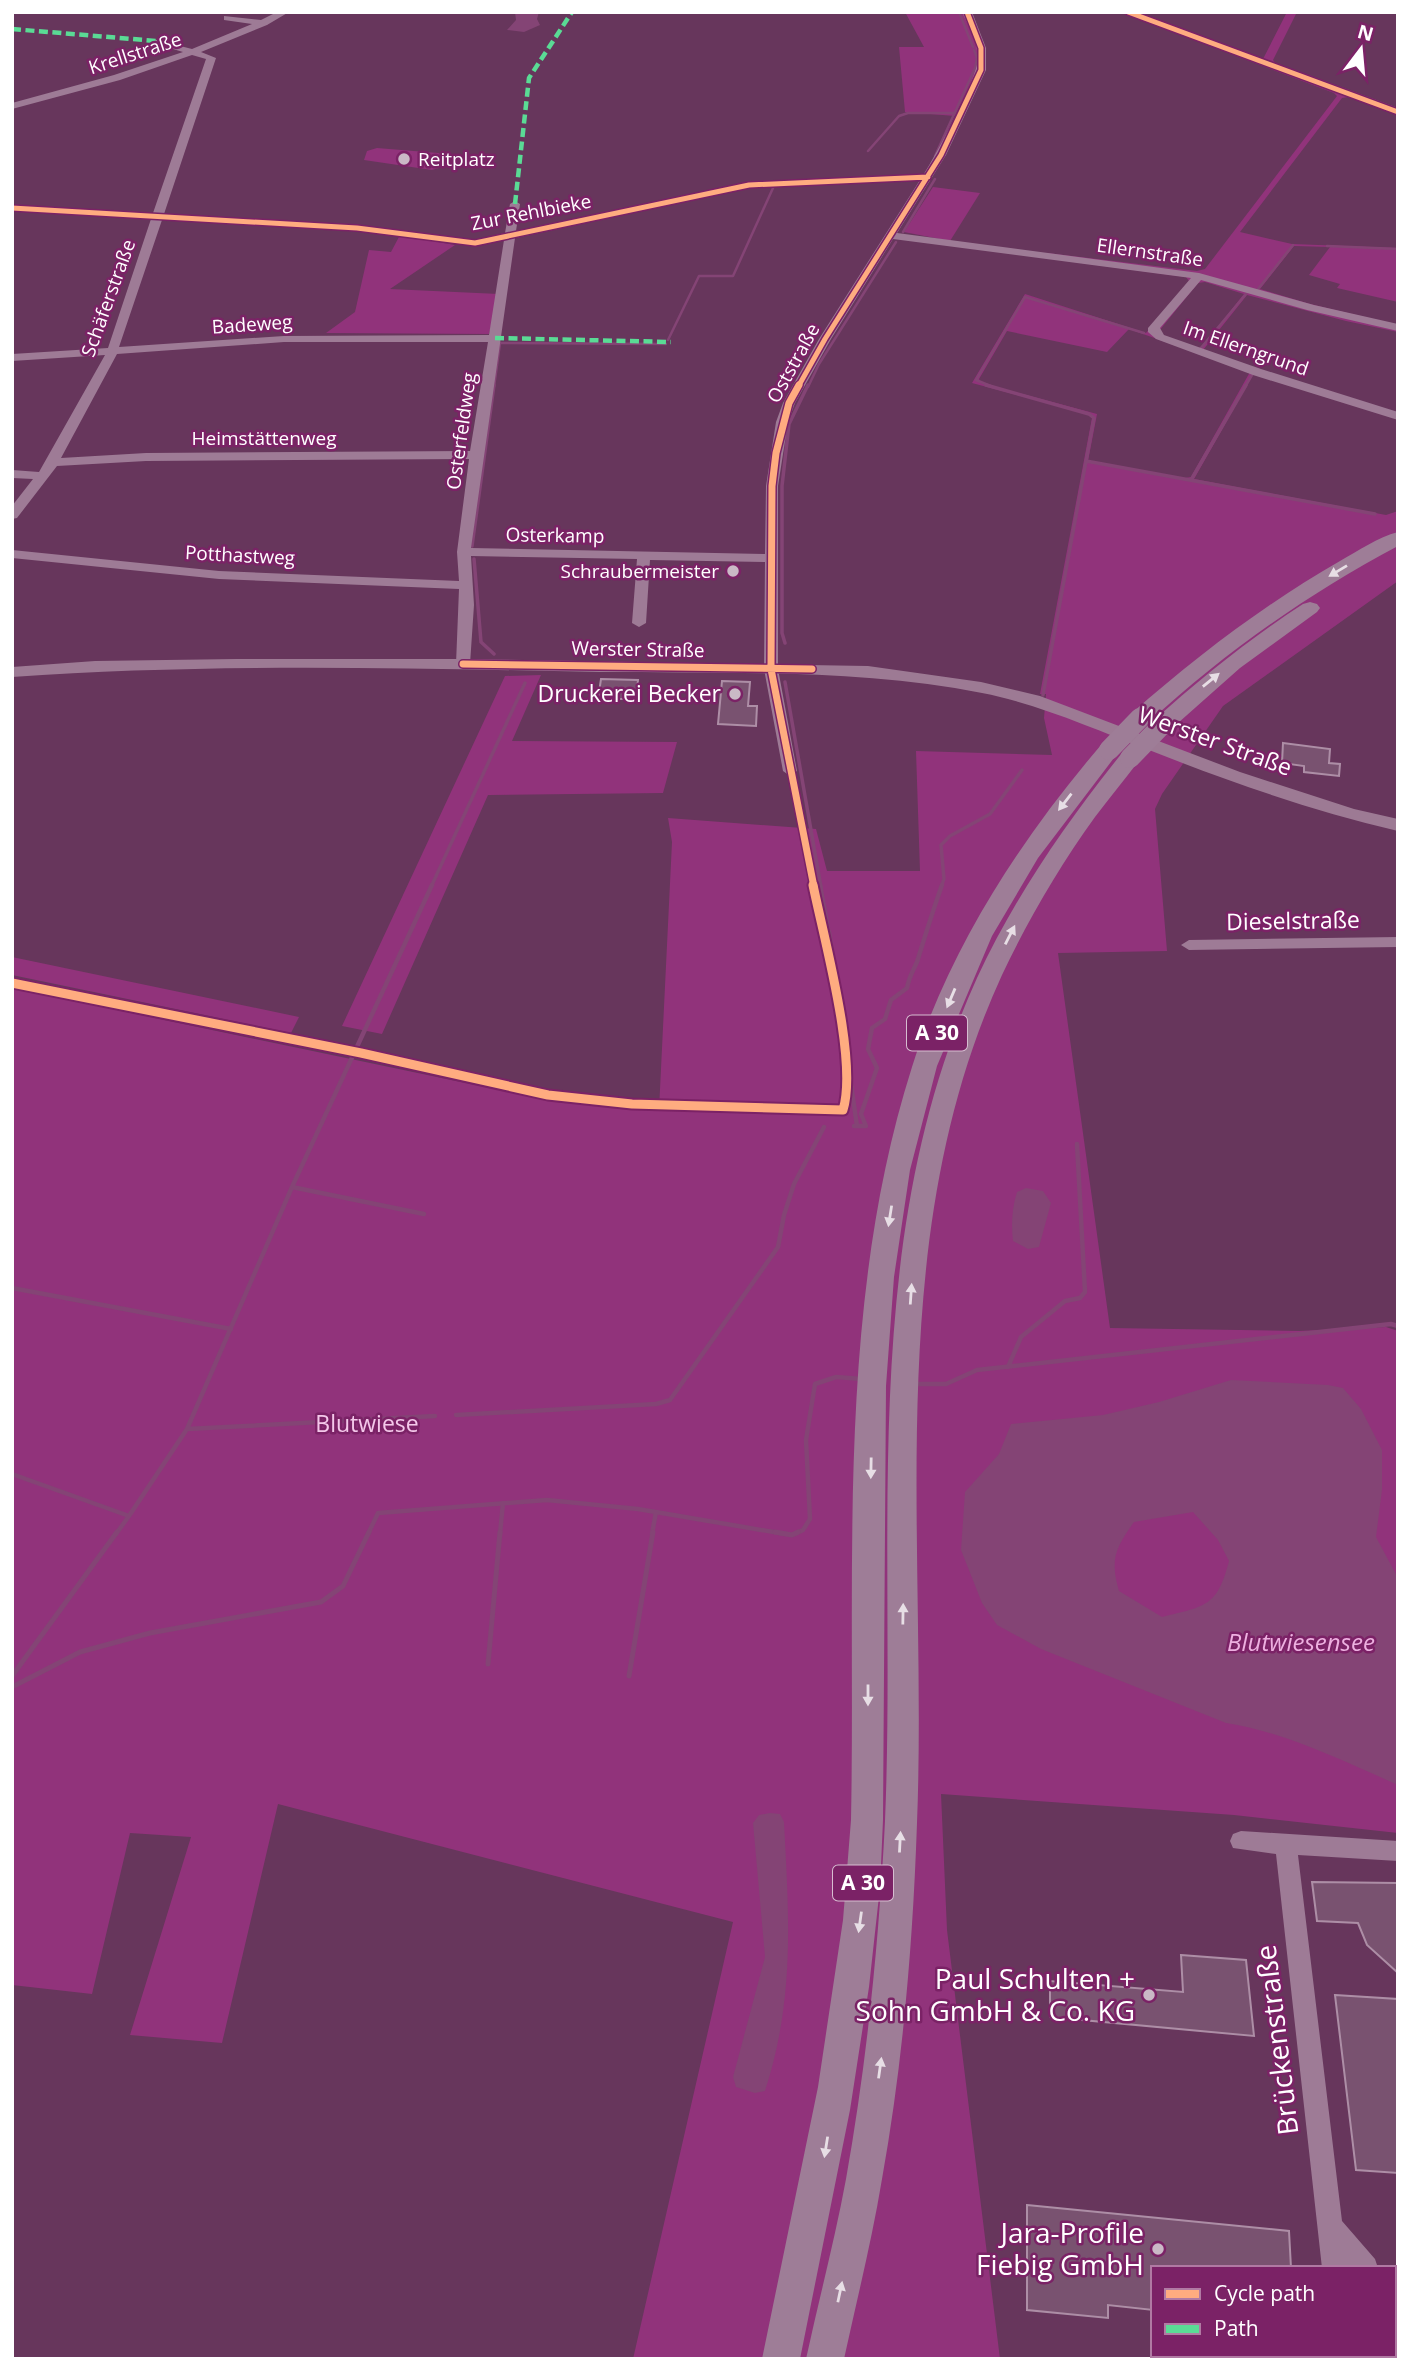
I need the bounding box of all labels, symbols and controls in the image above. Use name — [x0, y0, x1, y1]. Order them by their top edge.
north arrow — [1326, 14, 1396, 84]
text: N — [1355, 18, 1377, 47]
street label: Krellstraße — [85, 26, 185, 80]
place label: Reitplatz — [418, 146, 495, 172]
marker: Reitplatz — [396, 151, 412, 167]
street label: Zur Rehlbieke — [469, 188, 593, 236]
street label: Ellernstraße — [1095, 232, 1205, 272]
street label: Schäferstraße — [75, 236, 141, 360]
street label: Badeweg — [211, 308, 293, 340]
street label: Im Ellerngrund — [1180, 314, 1312, 382]
street label: Oststraße — [760, 319, 826, 407]
street label: Osterfeldweg — [440, 371, 482, 491]
street label: Heimstättenweg — [191, 425, 337, 451]
street label: Osterkamp — [505, 521, 605, 549]
street label: Potthastweg — [184, 539, 296, 571]
place label: Schraubermeister — [560, 558, 719, 584]
marker: Schraubermeister — [725, 563, 741, 579]
one-way arrow — [1328, 565, 1347, 577]
street label: Werster Straße — [571, 635, 705, 663]
one-way arrow — [1202, 673, 1220, 688]
place label: Druckerei Becker — [538, 677, 722, 709]
marker: Druckerei Becker — [727, 686, 743, 702]
street label: Werster Straße — [1134, 697, 1297, 783]
one-way arrow — [1058, 793, 1073, 810]
street label: Dieselstraße — [1226, 903, 1360, 937]
one-way arrow — [1004, 925, 1015, 945]
one-way arrow — [945, 988, 957, 1008]
road number: A 30 — [907, 1016, 967, 1050]
one-way arrow — [884, 1205, 895, 1227]
one-way arrow — [906, 1282, 917, 1304]
park label: Blutwiese — [315, 1407, 419, 1439]
one-way arrow — [865, 1457, 877, 1479]
one-way arrow — [897, 1603, 909, 1625]
water label: Blutwiesensee — [1227, 1625, 1375, 1658]
one-way arrow — [862, 1685, 874, 1707]
one-way arrow — [894, 1831, 905, 1853]
road number: A 30 — [833, 1866, 893, 1900]
one-way arrow — [854, 1912, 865, 1934]
street label: Brückenstraße — [1245, 1943, 1307, 2137]
place label: Paul Schulten + Sohn GmbH & Co. KG — [856, 1959, 1135, 2029]
marker: Paul Schulten + Sohn GmbH & Co. KG — [1141, 1987, 1157, 2003]
one-way arrow — [875, 2057, 886, 2079]
one-way arrow — [820, 2137, 831, 2159]
place label: Jara-Profile Fiebig GmbH — [976, 2213, 1144, 2283]
marker: Jara-Profile Fiebig GmbH — [1150, 2241, 1166, 2257]
legend — [1151, 2266, 1396, 2357]
text: Cycle path — [1214, 2279, 1315, 2307]
one-way arrow — [834, 2281, 845, 2303]
text: Path — [1214, 2314, 1259, 2342]

